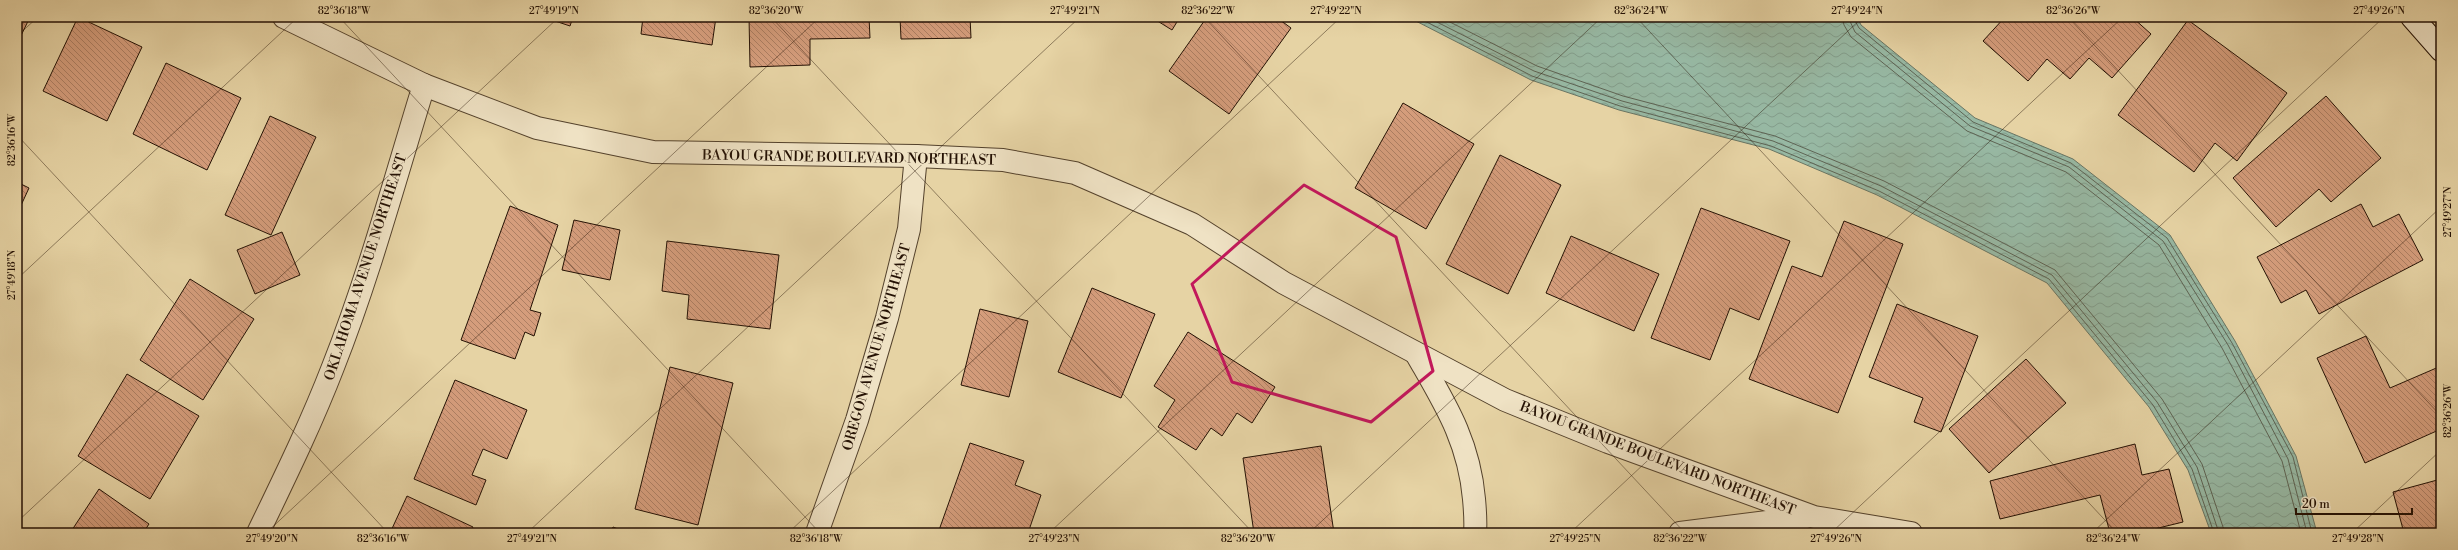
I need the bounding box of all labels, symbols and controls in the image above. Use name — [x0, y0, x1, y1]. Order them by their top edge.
text: 82°36'18"W — [318, 5, 371, 17]
text: 27°49'19"N — [529, 5, 580, 17]
text: 82°36'20"W — [749, 5, 804, 17]
text: 27°49'21"N — [1050, 5, 1101, 17]
text: 82°36'22"W — [1181, 5, 1236, 17]
text: 27°49'22"N — [1310, 5, 1362, 17]
text: 82°36'24"W — [1614, 5, 1669, 17]
text: 27°49'24"N — [1831, 5, 1883, 17]
text: 82°36'26"W — [2046, 5, 2101, 17]
text: 27°49'26"N — [2353, 5, 2405, 17]
text: 82°36'16"W — [6, 113, 18, 166]
street label: BAYOU GRANDE BOULEVARD NORTHEAST — [701, 146, 996, 170]
street label: OKLAHOMA AVENUE NORTHEAST — [321, 151, 411, 383]
text: 27°49'27"N — [2442, 186, 2454, 237]
street label: OREGON AVENUE NORTHEAST — [839, 242, 915, 453]
text: 27°49'18"N — [6, 249, 18, 300]
text: 82°36'26"W — [2442, 383, 2454, 438]
street label: BAYOU GRANDE BOULEVARD NORTHEAST — [1516, 397, 1798, 520]
scale bar — [2296, 490, 2412, 516]
text: 20 m — [2302, 497, 2330, 512]
text: 27°49'20"N — [246, 533, 299, 545]
text: 82°36'16"W — [357, 533, 410, 545]
text: 27°49'21"N — [507, 533, 558, 545]
text: 82°36'18"W — [790, 533, 843, 545]
text: 27°49'23"N — [1028, 533, 1080, 545]
text: 82°36'20"W — [1221, 533, 1276, 545]
text: 27°49'25"N — [1549, 533, 1601, 545]
text: 82°36'22"W — [1653, 533, 1708, 545]
text: 27°49'26"N — [1810, 533, 1862, 545]
text: 82°36'24"W — [2086, 533, 2141, 545]
text: 27°49'28"N — [2332, 533, 2384, 545]

